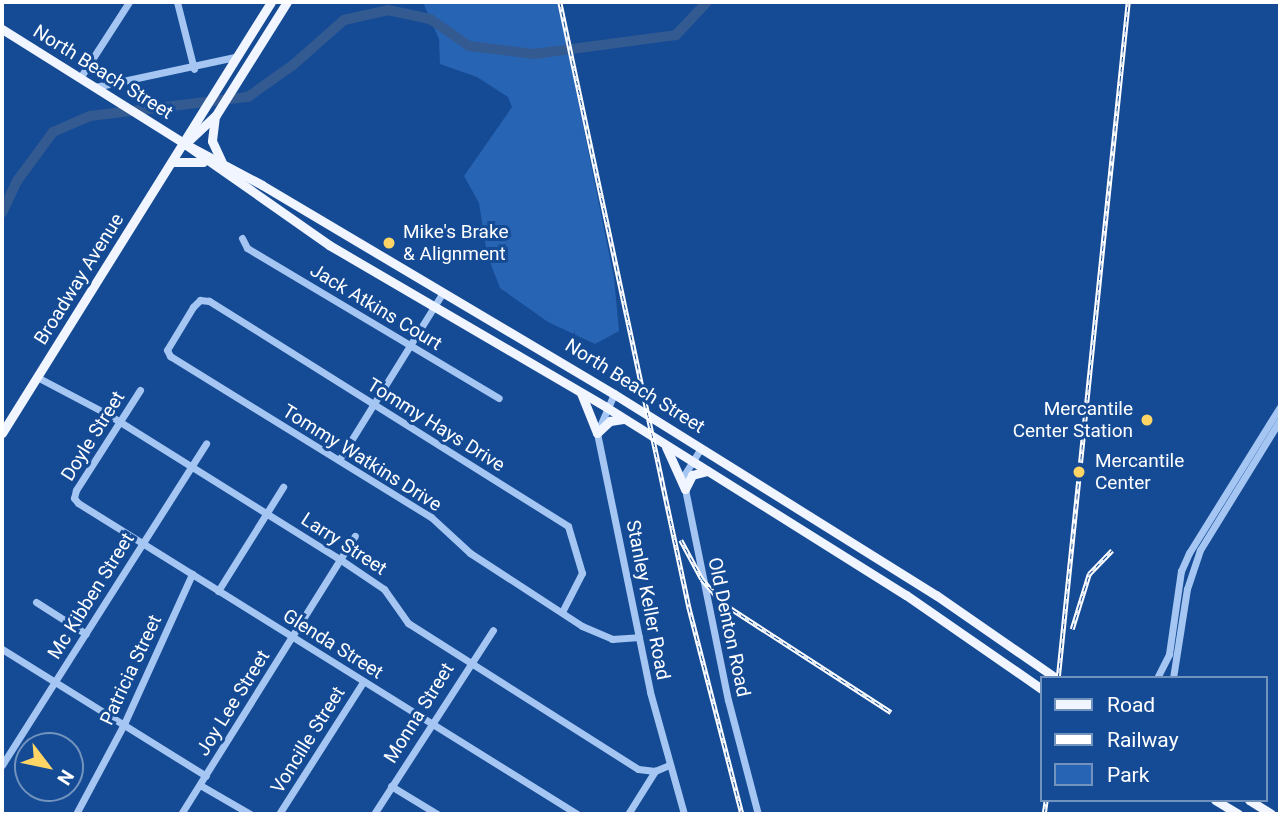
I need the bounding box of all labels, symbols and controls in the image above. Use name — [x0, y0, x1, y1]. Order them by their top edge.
street label: North Beach Street — [29, 20, 177, 124]
street label: Broadway Avenue — [30, 209, 128, 349]
place label: Mike's Brake & Alignment — [403, 221, 508, 265]
marker: Mike's Brake & Alignment — [381, 235, 397, 251]
street label: Jack Atkins Court — [306, 259, 446, 355]
street label: North Beach Street — [561, 334, 709, 438]
street label: Tommy Hays Drive — [363, 373, 509, 477]
street label: Doyle Street — [56, 387, 130, 485]
place label: Mercantile Center Station — [1013, 398, 1133, 442]
street label: Tommy Watkins Drive — [278, 400, 446, 516]
marker: Mercantile Center Station — [1139, 412, 1155, 428]
place label: Mercantile Center — [1095, 450, 1184, 494]
marker: Mercantile Center — [1069, 462, 1089, 482]
street label: Larry Street — [297, 508, 391, 580]
street label: Stanley Keller Road — [621, 518, 675, 682]
street label: Mc Kibben Street — [43, 529, 139, 663]
street label: Old Denton Road — [703, 555, 755, 699]
street label: Glenda Street — [279, 604, 387, 684]
street label: Patricia Street — [95, 611, 167, 729]
street label: Joy Lee Street — [192, 646, 274, 760]
street label: Monna Street — [379, 659, 459, 767]
legend — [1040, 676, 1268, 802]
street label: Voncille Street — [266, 682, 350, 798]
text: Road — [1107, 693, 1155, 717]
text: Railway — [1107, 728, 1179, 752]
north arrow — [14, 732, 84, 802]
text: Park — [1107, 763, 1149, 787]
text: N — [52, 766, 79, 789]

